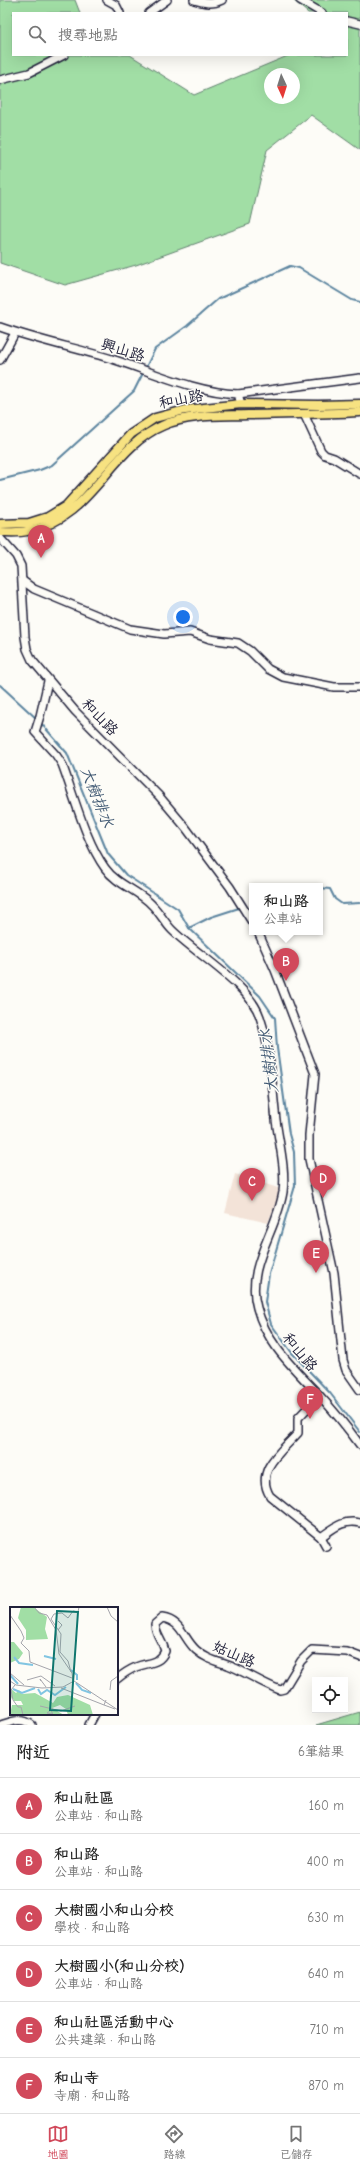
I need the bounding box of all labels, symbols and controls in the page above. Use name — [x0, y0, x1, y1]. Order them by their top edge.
search box — [12, 12, 348, 56]
icon: search — [26, 23, 48, 45]
text: 搜尋地點 — [58, 26, 118, 44]
north arrow — [264, 68, 300, 104]
street label: 興山路 — [99, 335, 147, 365]
street label: 和山路 — [157, 386, 205, 412]
pin: A — [28, 525, 54, 558]
your location — [173, 607, 193, 627]
street label: 和山路 — [78, 695, 122, 739]
water label: 大樹排水 — [77, 764, 118, 831]
popup — [249, 883, 323, 935]
text: 和山路 — [263, 892, 309, 910]
text: 公車站 — [263, 911, 303, 926]
pin: B — [273, 948, 299, 981]
water label: 大樹排水 — [256, 1027, 282, 1094]
pin: D — [310, 1165, 336, 1198]
pin: C — [239, 1168, 265, 1201]
pin: E — [303, 1240, 329, 1273]
street label: 和山路 — [279, 1329, 321, 1375]
pin: F — [297, 1386, 323, 1419]
inset map — [10, 1607, 118, 1715]
street label: 姑山路 — [210, 1637, 258, 1671]
map controls — [312, 1677, 348, 1713]
button: locate — [312, 1677, 348, 1713]
text: 附近 — [16, 1743, 50, 1762]
text: 6筆結果 — [298, 1744, 344, 1759]
text: 和山社區 — [54, 1789, 114, 1807]
text: A — [25, 1798, 33, 1813]
text: 160 m — [309, 1798, 344, 1813]
text: 公車站 · 和山路 — [54, 1808, 143, 1823]
text: 和山路 — [54, 1845, 99, 1863]
text: B — [25, 1854, 33, 1869]
text: 400 m — [307, 1854, 344, 1869]
text: 公車站 · 和山路 — [54, 1864, 143, 1879]
text: 大樹國小和山分校 — [54, 1901, 174, 1919]
text: C — [25, 1910, 33, 1925]
text: 630 m — [307, 1910, 344, 1925]
text: 學校 · 和山路 — [54, 1920, 130, 1935]
text: 大樹國小(和山分校) — [54, 1957, 185, 1975]
text: D — [25, 1966, 33, 1981]
text: 640 m — [308, 1966, 344, 1981]
text: 公車站 · 和山路 — [54, 1976, 143, 1991]
text: 和山社區活動中心 — [54, 2013, 174, 2031]
text: E — [25, 2022, 33, 2037]
text: 710 m — [310, 2022, 344, 2037]
text: 公共建築 · 和山路 — [54, 2032, 156, 2047]
text: 和山寺 — [54, 2069, 99, 2087]
text: F — [25, 2078, 33, 2093]
text: 870 m — [308, 2078, 344, 2093]
text: 寺廟 · 和山路 — [54, 2088, 130, 2103]
tab: 地圖 — [47, 2123, 69, 2161]
tab: 路線 — [163, 2123, 185, 2161]
tab: 已儲存 — [280, 2123, 313, 2161]

